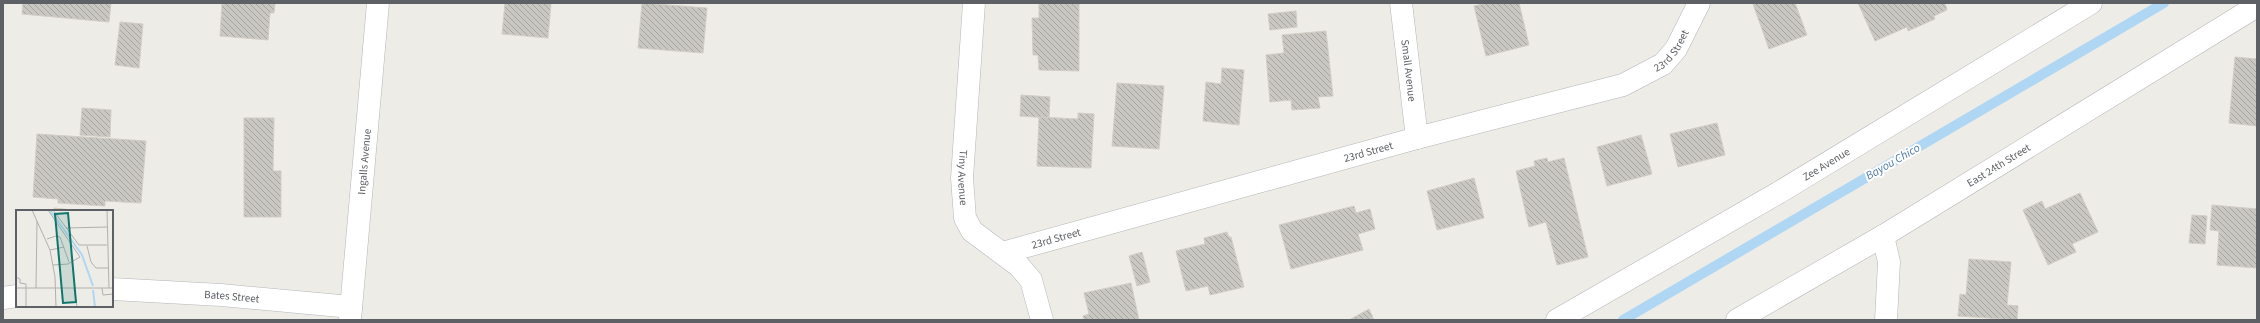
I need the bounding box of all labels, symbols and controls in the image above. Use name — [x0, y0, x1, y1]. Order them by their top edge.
street label: 23rd Street — [1651, 27, 1692, 75]
street label: Small Avenue — [1398, 39, 1420, 103]
street label: Ingalls Avenue — [354, 127, 374, 195]
street label: 23rd Street — [1342, 137, 1395, 166]
water label: Bayou Chico — [1863, 140, 1923, 184]
street label: East 24th Street — [1964, 140, 2033, 190]
street label: Zee Avenue — [1799, 143, 1853, 184]
street label: Tiny Avenue — [954, 149, 972, 207]
inset map — [16, 210, 113, 307]
street label: 23rd Street — [1030, 224, 1083, 252]
street label: Bates Street — [204, 287, 260, 306]

